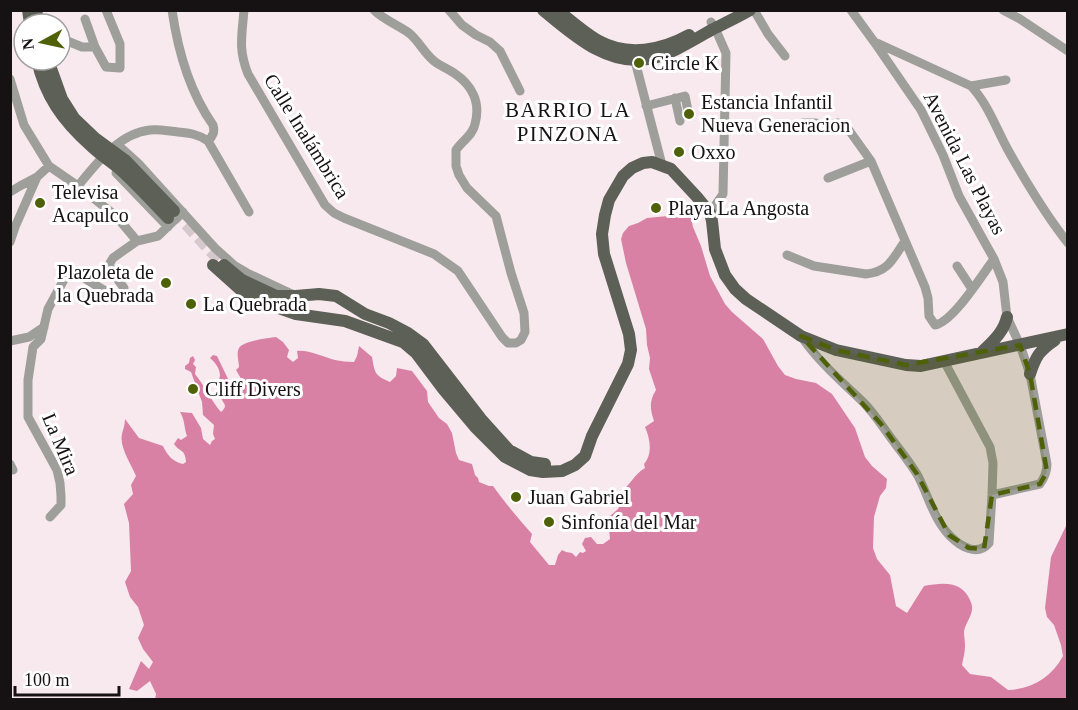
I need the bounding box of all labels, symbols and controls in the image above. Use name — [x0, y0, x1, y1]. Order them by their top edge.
north arrow — [12, 12, 72, 72]
text: N — [18, 37, 37, 51]
place label: Circle K — [651, 52, 720, 74]
marker: Circle K — [632, 56, 646, 70]
street label: Calle Inalámbrica — [260, 70, 354, 202]
street label: Avenida Las Playas — [919, 88, 1011, 239]
place label: Estancia Infantil Nueva Generacion — [701, 91, 850, 136]
district label: BARRIO LA PINZONA — [505, 98, 631, 146]
marker: Estancia Infantil Nueva Generacion — [682, 107, 696, 121]
place label: Oxxo — [691, 141, 735, 163]
marker: Oxxo — [672, 145, 686, 159]
place label: Televisa Acapulco — [52, 181, 129, 227]
marker: Televisa Acapulco — [33, 196, 47, 210]
place label: Playa La Angosta — [668, 197, 809, 220]
marker: Playa La Angosta — [649, 201, 663, 215]
place label: Plazoleta de la Quebrada — [57, 261, 154, 306]
marker: Plazoleta de la Quebrada — [159, 276, 173, 290]
place label: La Quebrada — [203, 293, 307, 315]
marker: La Quebrada — [184, 297, 198, 311]
place label: Cliff Divers — [205, 378, 301, 400]
marker: Cliff Divers — [186, 382, 200, 396]
street label: La Mira — [38, 410, 84, 478]
place label: Juan Gabriel — [528, 486, 630, 508]
marker: Juan Gabriel — [509, 490, 523, 504]
place label: Sinfonía del Mar — [561, 511, 697, 533]
marker: Sinfonía del Mar — [542, 515, 556, 529]
scale bar — [15, 659, 118, 697]
text: 100 m — [24, 670, 70, 690]

